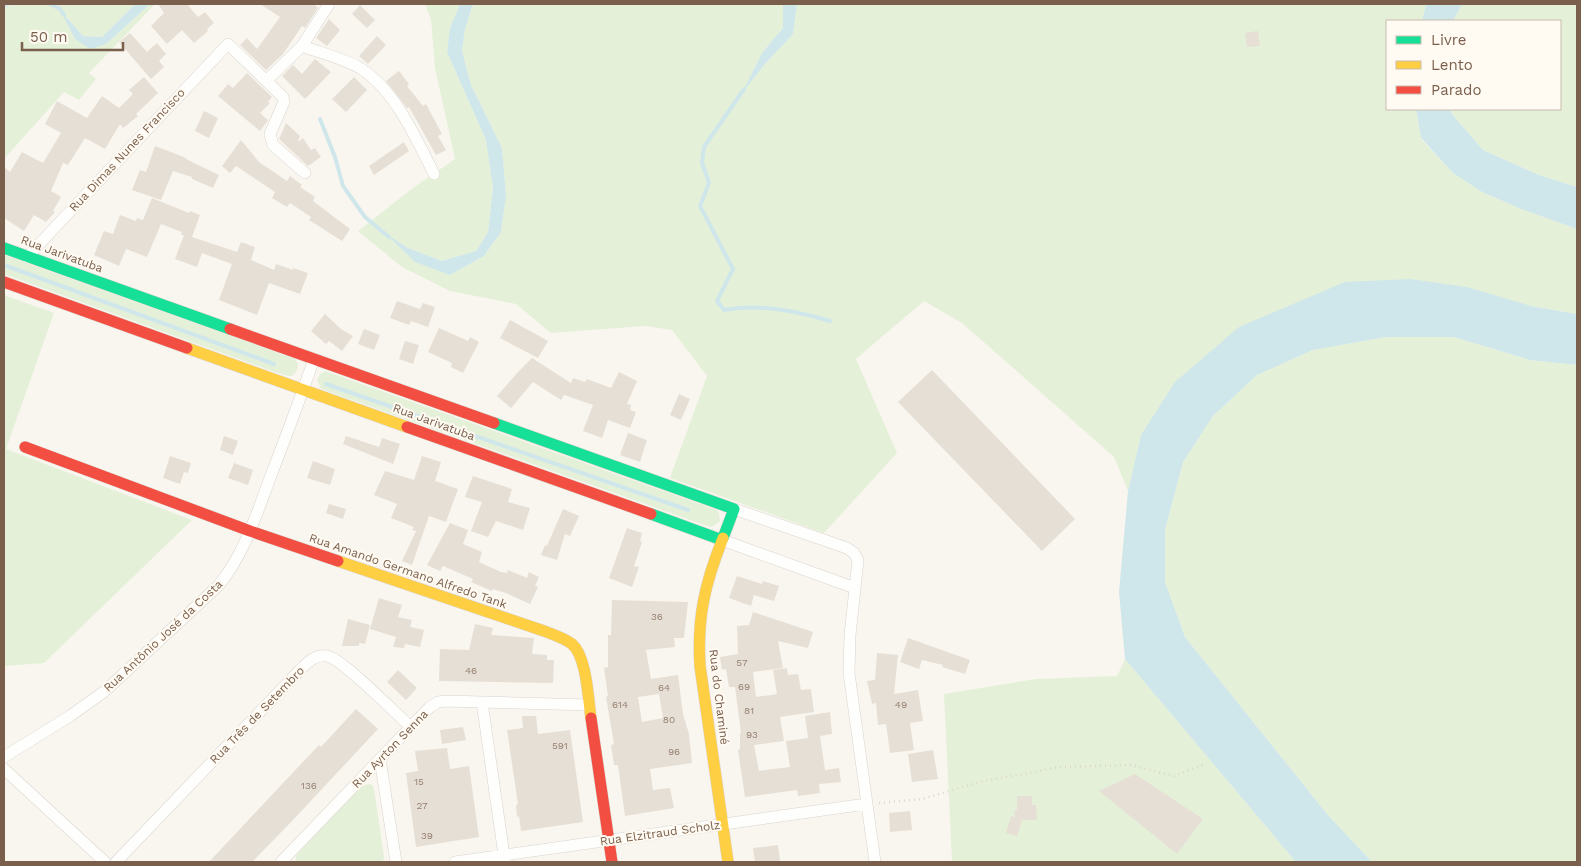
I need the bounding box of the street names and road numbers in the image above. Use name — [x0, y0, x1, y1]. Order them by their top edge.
street label: Rua Dimas Nunes Francisco — [66, 86, 188, 214]
street label: Rua Jarivatuba — [19, 233, 105, 275]
street label: Rua Jarivatuba — [391, 401, 477, 443]
street label: Rua Amando Germano Alfredo Tank — [307, 530, 509, 612]
street label: Rua Antônio José da Costa — [101, 577, 225, 695]
street label: Rua do Chaminé — [706, 648, 732, 746]
street label: Rua Três de Setembro — [207, 663, 307, 767]
street label: Rua Ayrton Senna — [349, 707, 431, 791]
street label: Rua Elzitraud Scholz — [599, 818, 721, 848]

